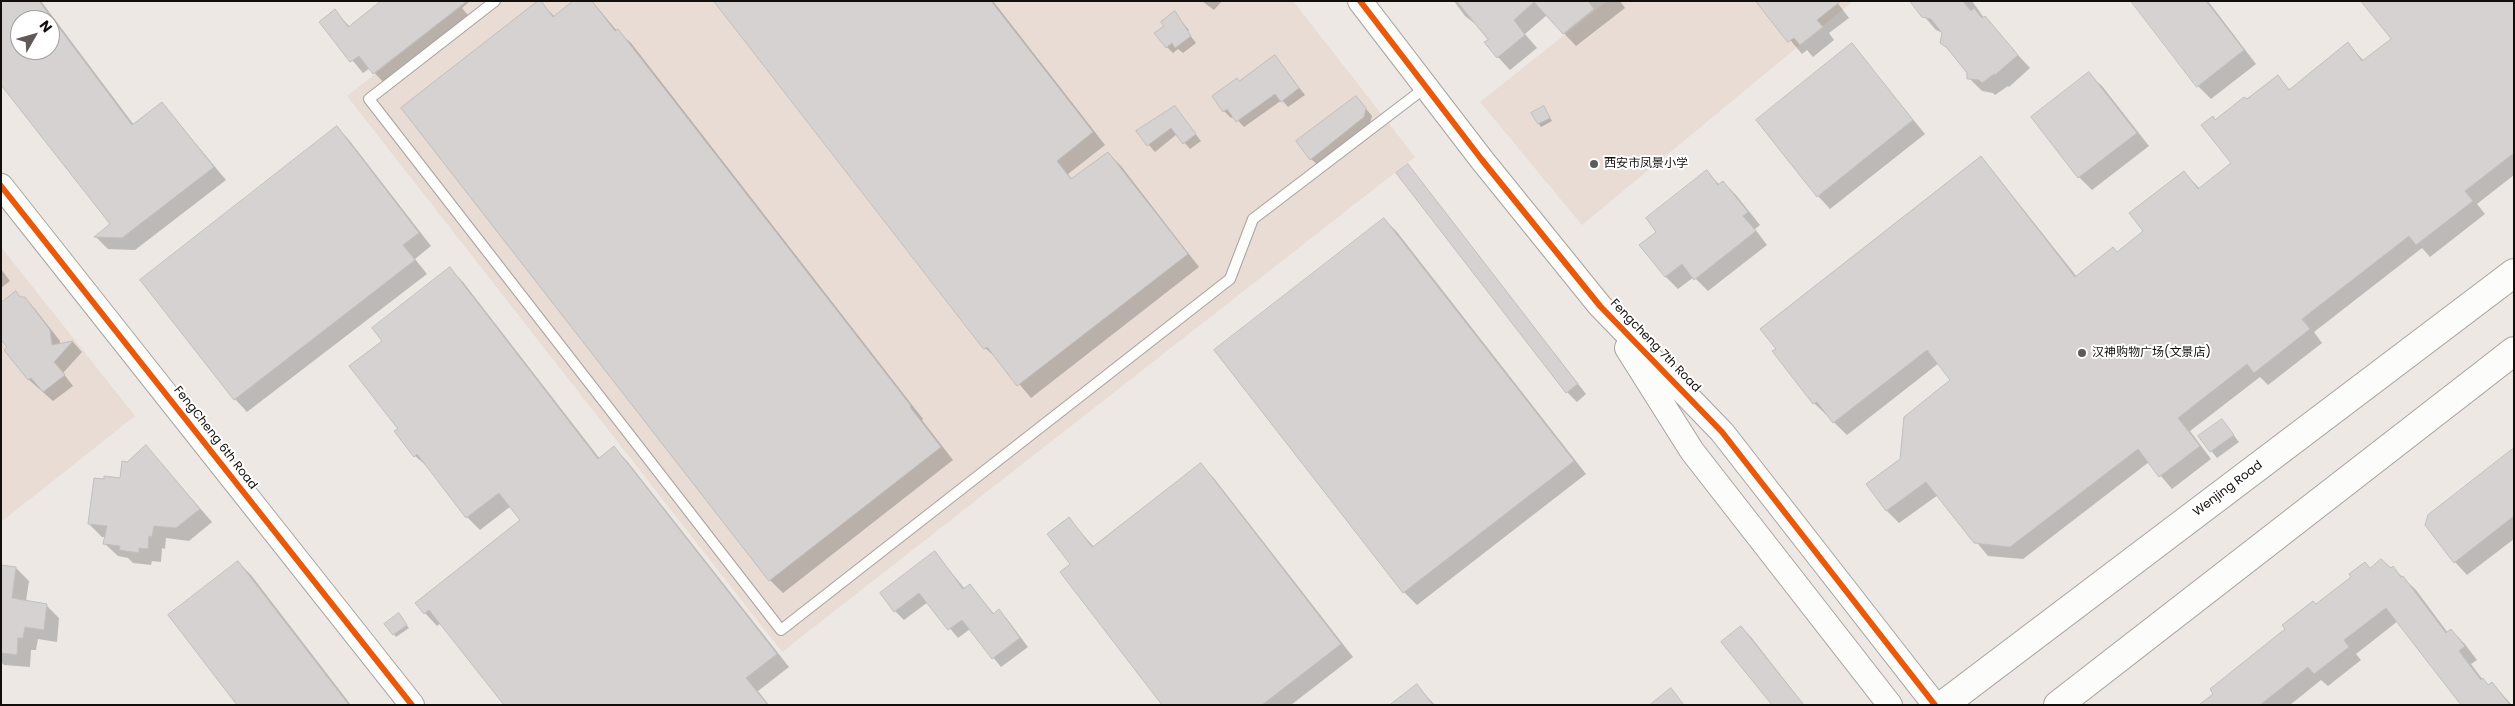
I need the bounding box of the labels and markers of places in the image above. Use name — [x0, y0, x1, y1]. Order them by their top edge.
place label: 西安市凤景小学 — [1604, 157, 1688, 171]
marker: 西安市凤景小学 — [1588, 158, 1600, 170]
place label: 汉神购物广场(文景店) — [2092, 346, 2211, 360]
marker: 汉神购物广场(文景店) — [2076, 347, 2088, 359]

